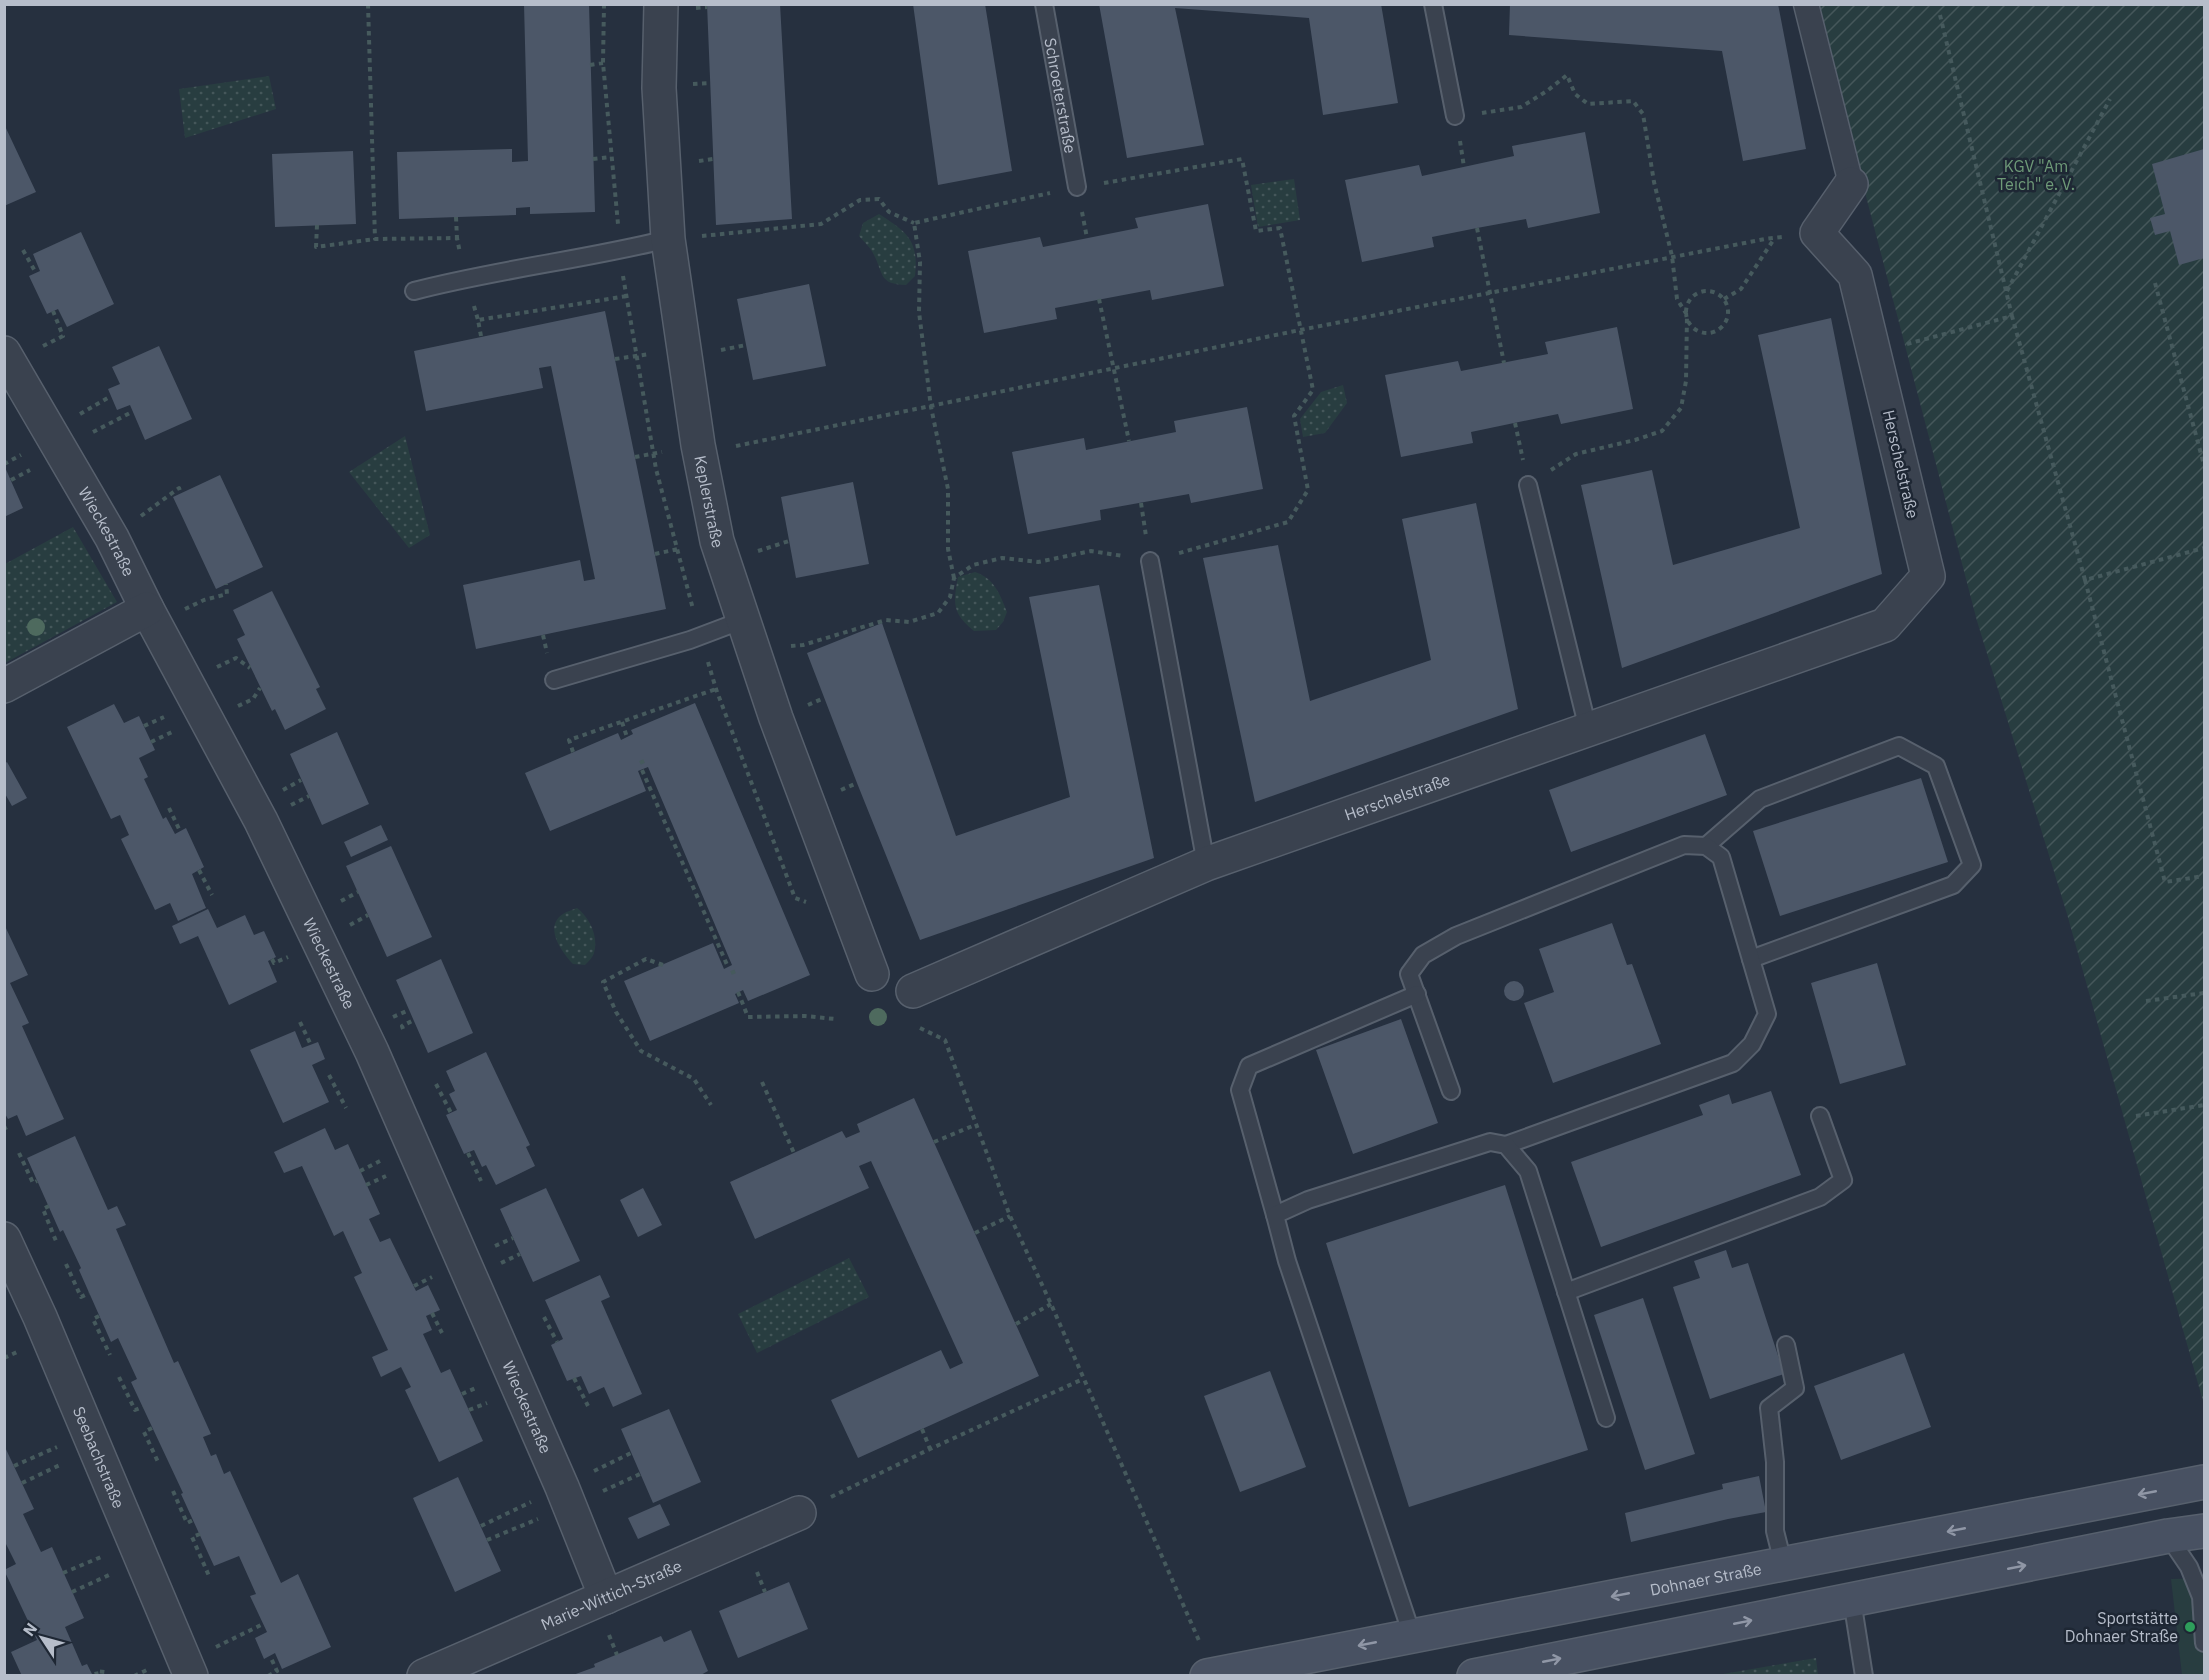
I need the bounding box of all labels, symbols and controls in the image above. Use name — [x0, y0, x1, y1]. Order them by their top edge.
street label: Schroeterstraße — [1040, 36, 1081, 155]
park label: KGV "Am Teich" e. V. — [1997, 156, 2075, 194]
street label: Herschelstraße — [1879, 408, 1923, 520]
street label: Keplerstraße — [690, 454, 729, 550]
street label: Wieckestraße — [74, 483, 139, 580]
street label: Herschelstraße — [1342, 769, 1453, 825]
street label: Wieckestraße — [299, 914, 360, 1012]
street label: Wieckestraße — [498, 1358, 556, 1457]
street label: Seebachstraße — [69, 1403, 129, 1511]
one-way arrow — [2138, 1488, 2157, 1499]
one-way arrow — [1946, 1525, 1966, 1536]
street label: Marie-Wittich-Straße — [538, 1555, 685, 1634]
street label: Dohnaer Straße — [1648, 1558, 1763, 1600]
one-way arrow — [2006, 1561, 2026, 1572]
one-way arrow — [1611, 1590, 1630, 1601]
north arrow — [12, 1608, 72, 1668]
place label: Sportstätte Dohnaer Straße — [2065, 1608, 2178, 1646]
one-way arrow — [1733, 1616, 1752, 1627]
text: N — [18, 1619, 41, 1640]
marker: Sportstätte Dohnaer Straße — [2183, 1620, 2197, 1634]
one-way arrow — [1357, 1639, 1377, 1650]
one-way arrow — [1542, 1654, 1561, 1665]

